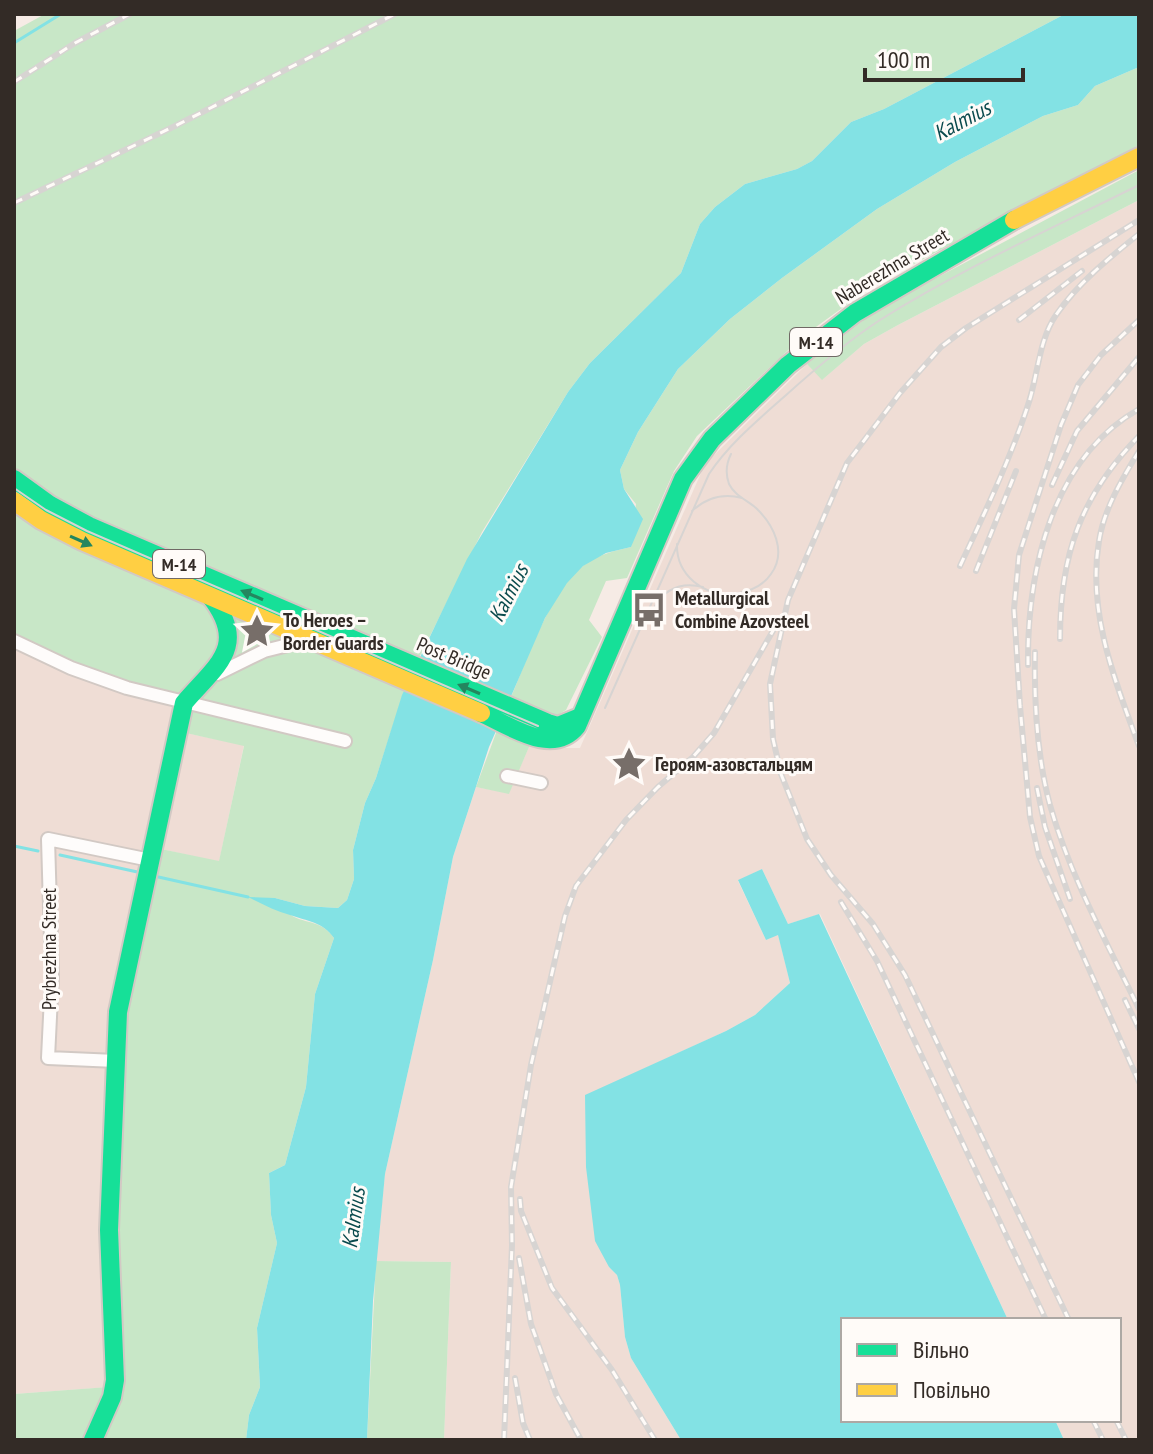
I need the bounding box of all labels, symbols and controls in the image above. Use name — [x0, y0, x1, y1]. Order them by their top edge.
scale bar — [865, 32, 1023, 82]
text: 100 m — [877, 44, 930, 75]
water label: Kalmius — [929, 92, 997, 147]
street label: Naberezhna Street — [831, 222, 954, 310]
road number: М-14 — [790, 328, 842, 356]
one-way arrow — [69, 534, 93, 547]
road number: М-14 — [153, 550, 205, 578]
water label: Kalmius — [482, 557, 535, 626]
place label: Metallurgical Combine Azovsteel — [675, 585, 809, 634]
one-way arrow — [240, 589, 264, 602]
bus stop icon: Metallurgical Combine Azovsteel — [630, 591, 668, 629]
place label: To Heroes – Border Guards — [283, 607, 384, 656]
place icon: To Heroes – Border Guards — [238, 612, 276, 650]
street label: Post Bridge — [413, 631, 495, 685]
one-way arrow — [457, 682, 481, 696]
place icon: Героям-азовстальцям — [610, 745, 648, 783]
place label: Героям-азовстальцям — [655, 751, 813, 777]
street label: Prybrezhna Street — [36, 887, 62, 1010]
water label: Kalmius — [335, 1184, 371, 1250]
legend — [841, 1318, 1121, 1422]
text: Вільно — [913, 1334, 969, 1365]
text: Повільно — [913, 1374, 990, 1405]

